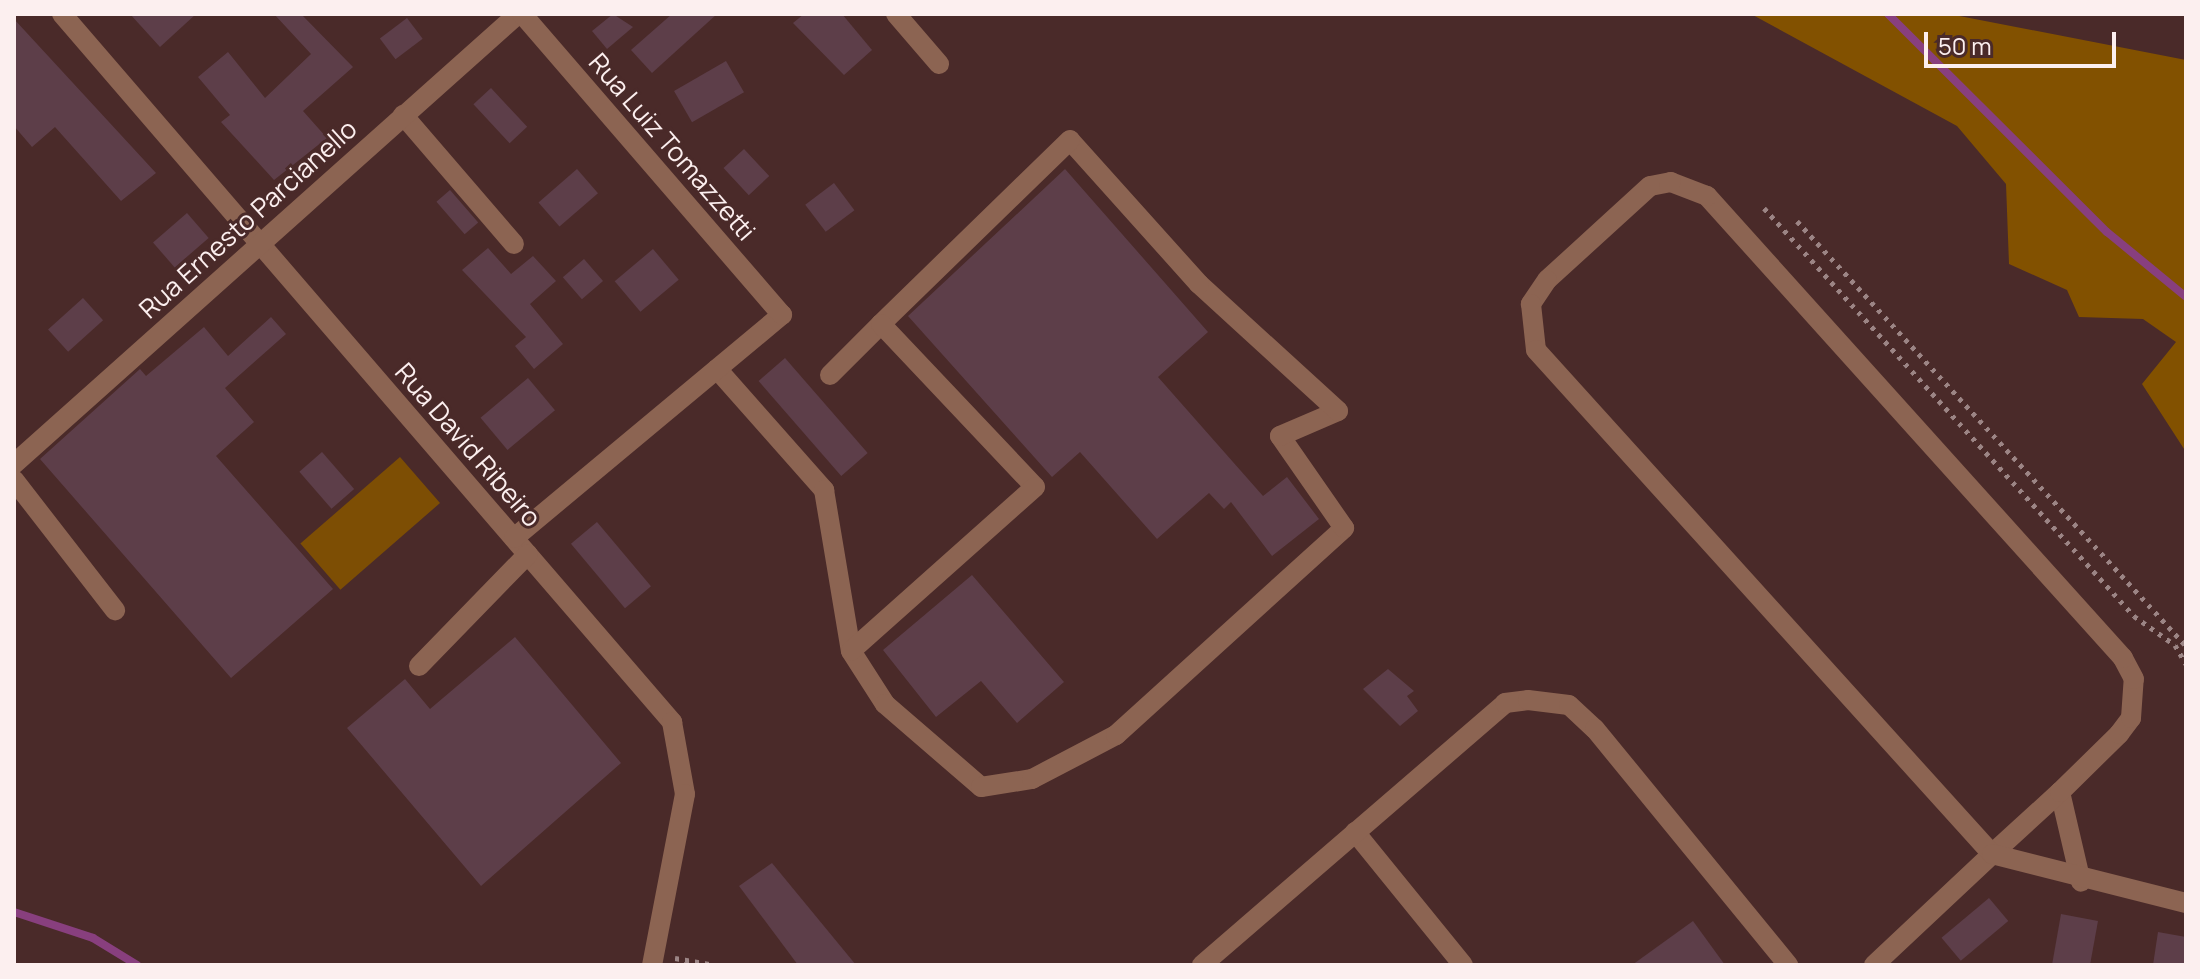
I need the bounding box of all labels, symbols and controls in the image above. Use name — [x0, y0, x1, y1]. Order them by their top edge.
scale bar — [1928, 16, 2120, 66]
text: 50 m — [1938, 29, 1992, 62]
street label: Rua Luiz Tomazzetti — [582, 47, 762, 247]
street label: Rua Ernesto Parcianello — [133, 113, 363, 325]
street label: Rua David Ribeiro — [389, 357, 547, 533]

